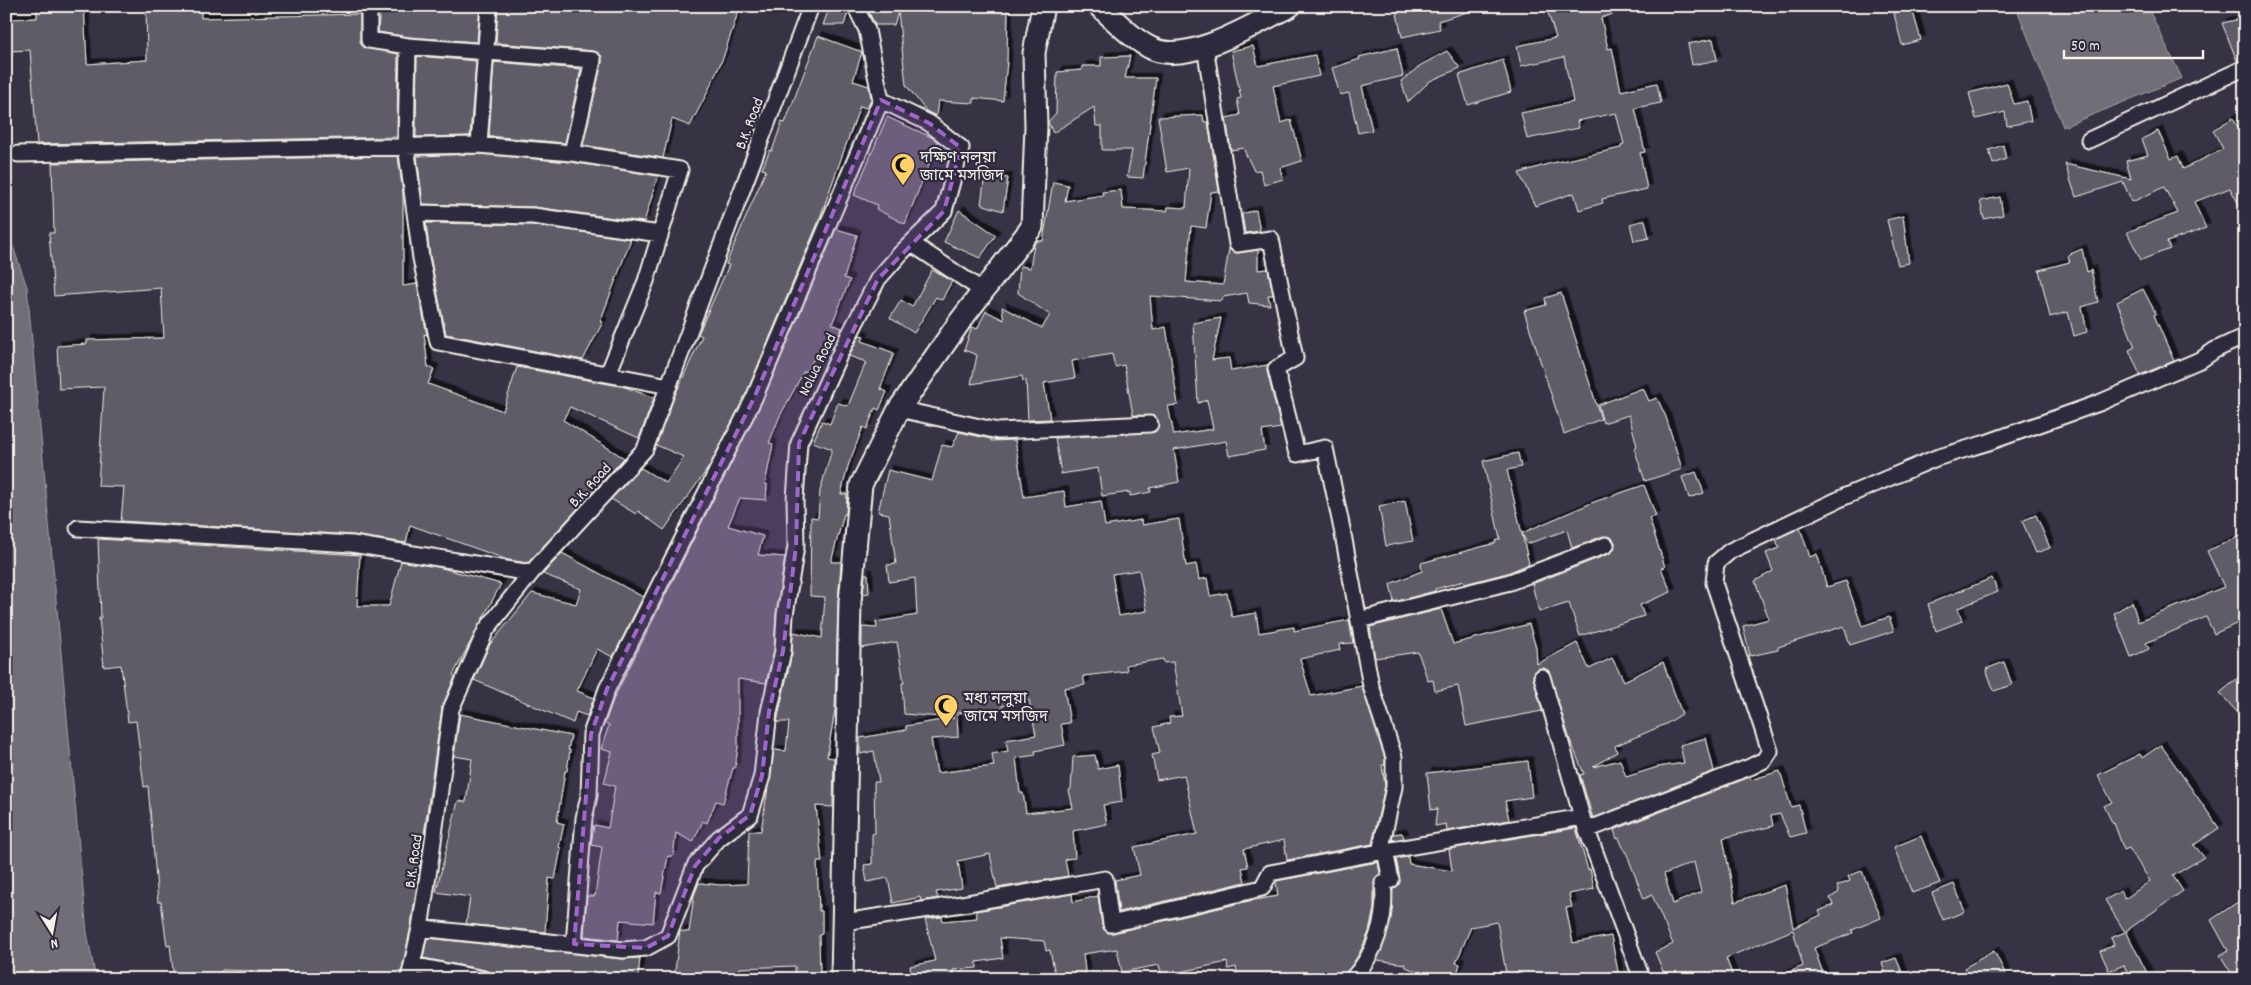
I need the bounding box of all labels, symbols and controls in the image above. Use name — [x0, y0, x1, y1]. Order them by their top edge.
scale bar — [2064, 28, 2202, 60]
text: 50 m — [2071, 36, 2100, 58]
street label: B.K. Road — [730, 95, 771, 153]
place label: দক্ষিণ নলুয়া জামে মসজিদ — [919, 147, 1005, 188]
mosque icon: দক্ষিণ নলুয়া জামে মসজিদ — [890, 152, 916, 186]
street label: Nolua Road — [793, 330, 843, 400]
street label: B.K. Road — [564, 458, 618, 513]
place label: মধ্য নলুয়া জামে মসজিদ — [963, 688, 1049, 729]
mosque icon: মধ্য নলুয়া জামে মসজিদ — [933, 693, 959, 727]
street label: B.K. Road — [399, 833, 430, 890]
north arrow — [28, 908, 78, 958]
text: N — [49, 932, 59, 953]

